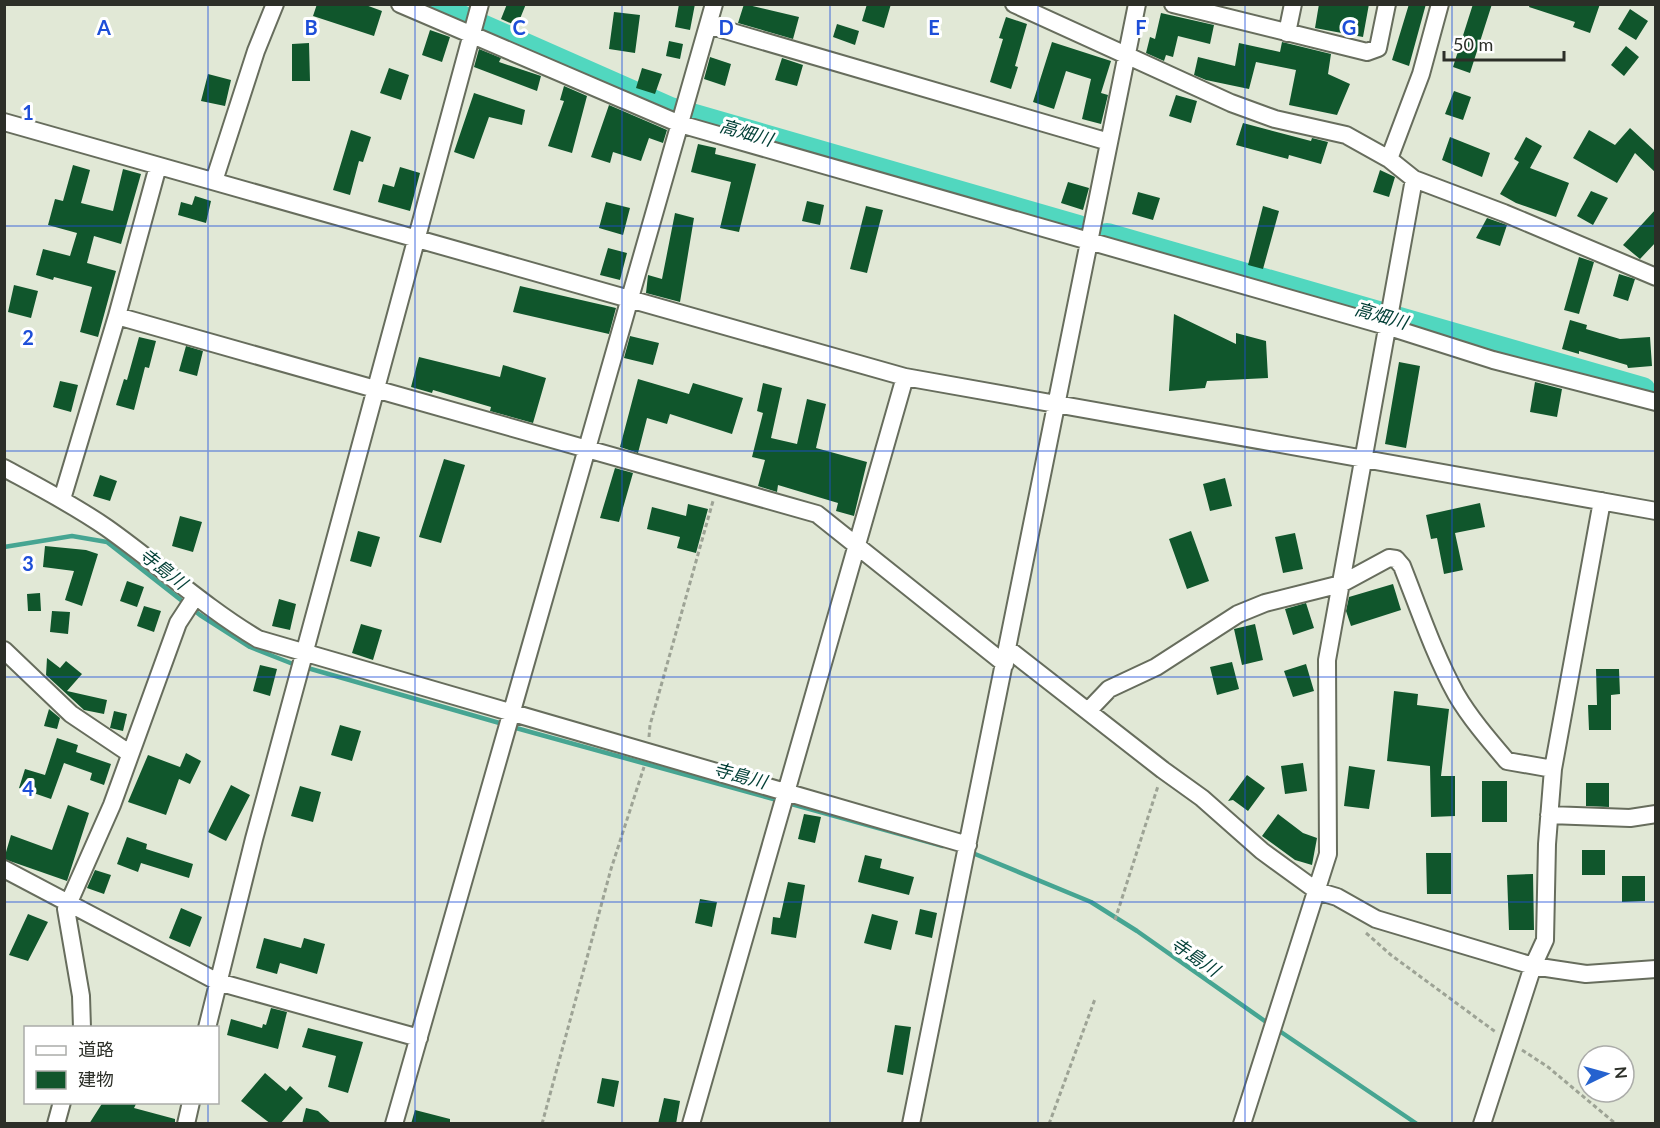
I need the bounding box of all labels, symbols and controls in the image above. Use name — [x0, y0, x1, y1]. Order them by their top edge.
text: A — [96, 15, 111, 39]
text: B — [304, 15, 318, 39]
text: C — [512, 15, 526, 39]
text: D — [718, 15, 734, 39]
text: E — [928, 15, 940, 39]
text: F — [1135, 15, 1147, 39]
text: G — [1342, 15, 1356, 39]
scale bar — [1444, 24, 1564, 62]
text: 50 m — [1453, 33, 1493, 55]
text: 1 — [22, 100, 34, 124]
water label: 高畑川 — [717, 114, 777, 151]
water label: 高畑川 — [1352, 297, 1412, 334]
text: 2 — [22, 325, 34, 349]
water label: 寺島川 — [136, 543, 193, 595]
text: 3 — [22, 551, 34, 575]
water label: 寺島川 — [711, 757, 771, 793]
text: 4 — [22, 776, 34, 800]
water label: 寺島川 — [1167, 932, 1226, 982]
legend — [24, 1026, 219, 1104]
text: 道路 — [78, 1038, 114, 1060]
north arrow — [1576, 1044, 1636, 1104]
text: N — [1611, 1066, 1631, 1080]
text: 建物 — [78, 1068, 114, 1090]

